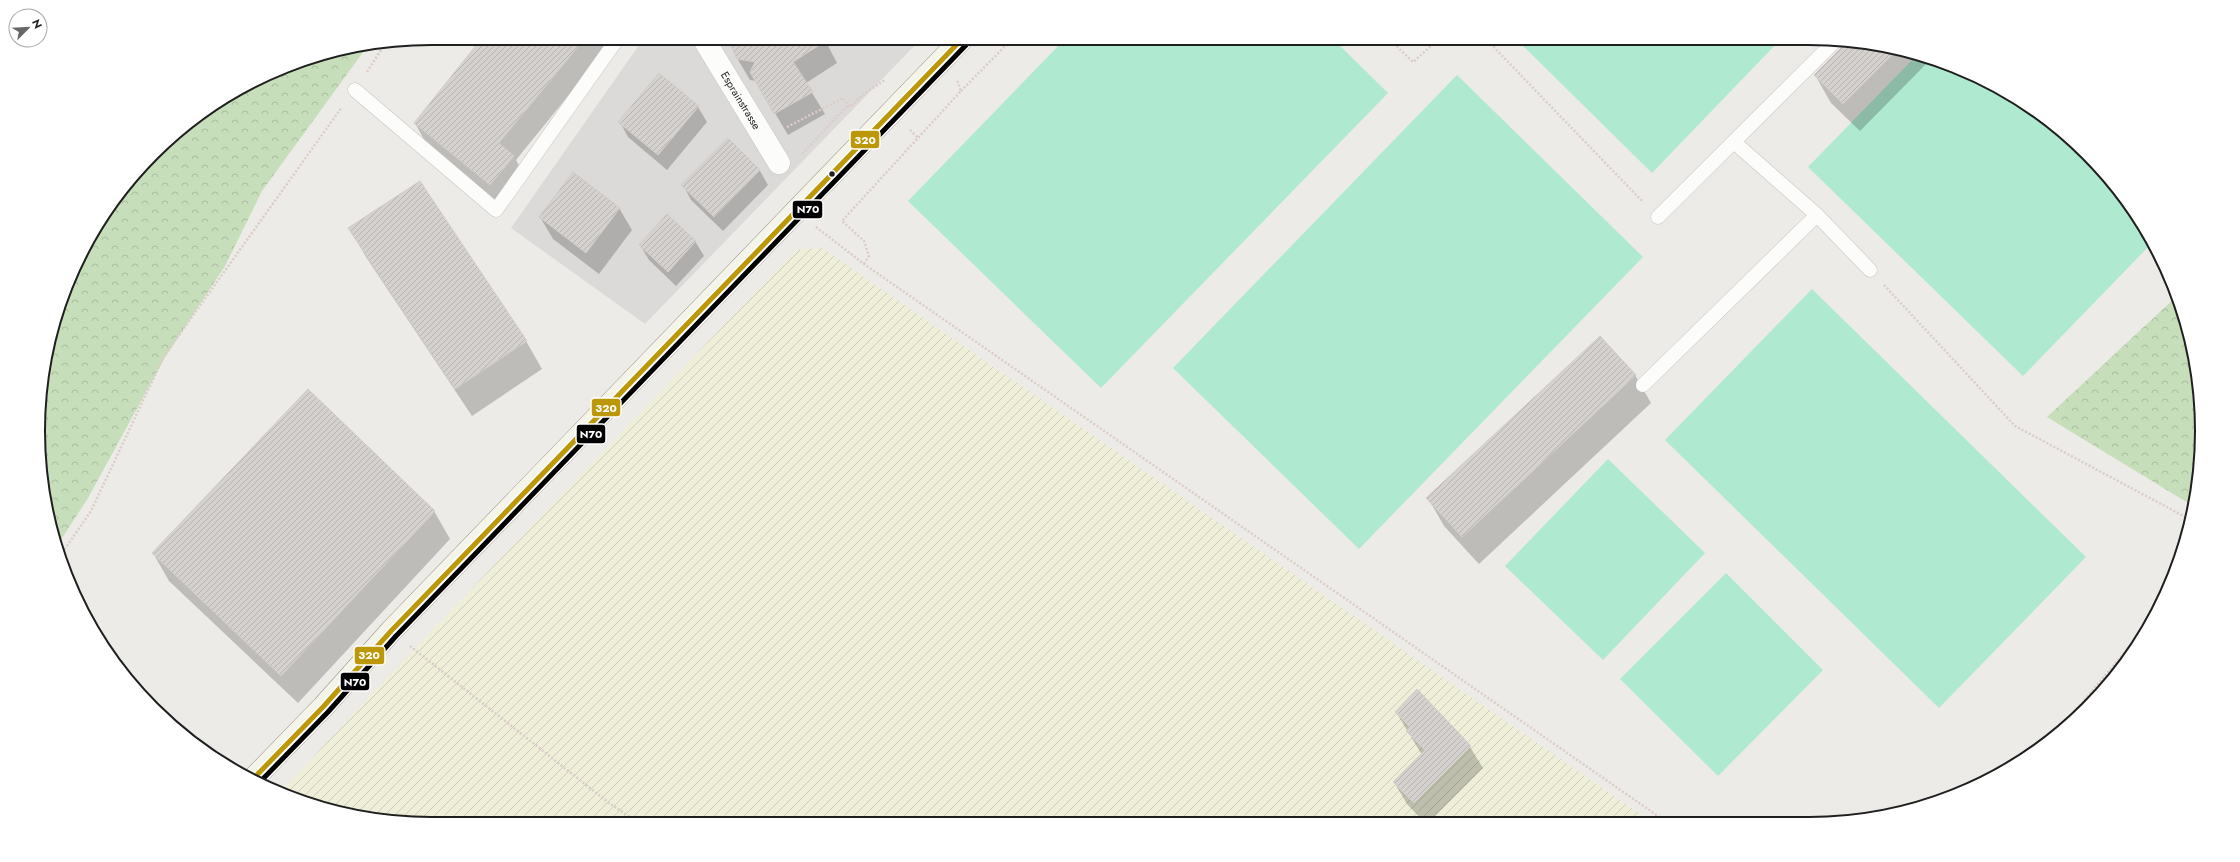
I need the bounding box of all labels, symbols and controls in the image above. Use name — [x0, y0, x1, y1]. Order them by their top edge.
north arrow — [8, 8, 48, 48]
text: N — [28, 17, 46, 31]
street label: Esprainstrasse — [717, 68, 765, 133]
line badge: 320 — [850, 130, 880, 149]
text: 320 — [854, 132, 876, 148]
unlabelled marker — [827, 169, 837, 179]
line badge: N70 — [792, 200, 823, 219]
text: N70 — [797, 201, 819, 217]
line badge: 320 — [591, 398, 621, 417]
text: 320 — [595, 400, 617, 416]
line badge: N70 — [576, 424, 606, 444]
text: N70 — [580, 426, 602, 442]
line badge: 320 — [354, 646, 385, 665]
text: 320 — [358, 647, 380, 663]
line badge: N70 — [340, 672, 370, 691]
text: N70 — [344, 674, 366, 690]

